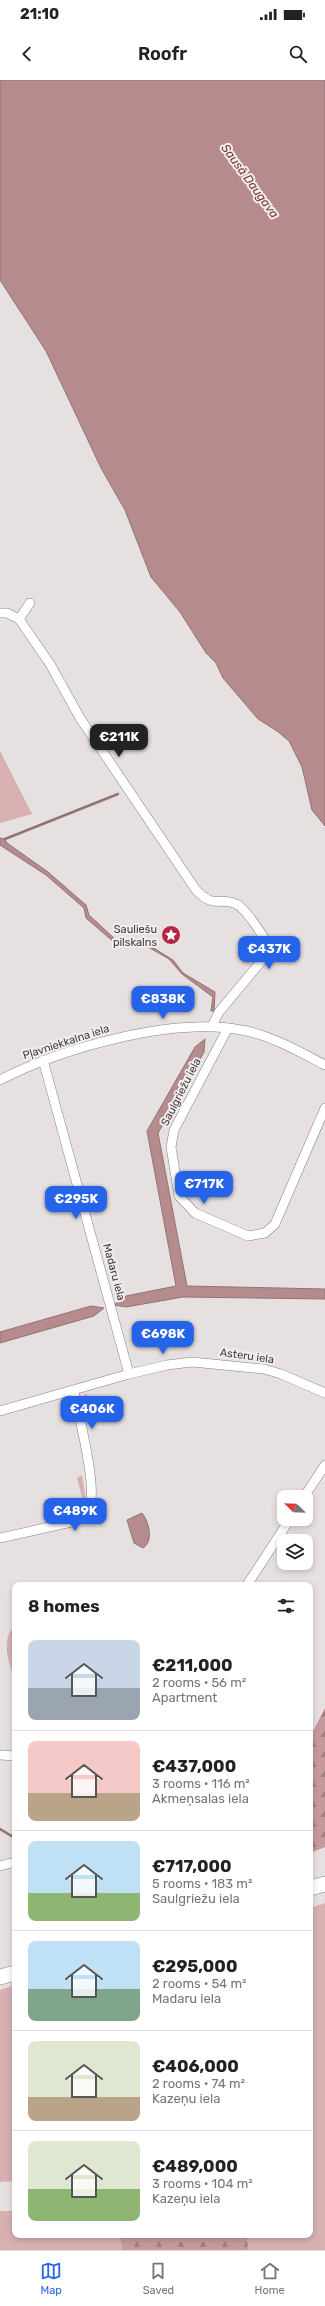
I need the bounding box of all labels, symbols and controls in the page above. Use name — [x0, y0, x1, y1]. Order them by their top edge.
text: 21:10 — [20, 5, 59, 23]
icon: back — [16, 43, 38, 65]
text: Roofr — [138, 43, 187, 65]
icon: search — [287, 43, 309, 65]
water label: Sausā Daugava — [218, 141, 282, 221]
pin: €211K — [91, 724, 147, 758]
text: €211K — [99, 729, 139, 744]
place label: Sauliešu pilskalns — [113, 923, 157, 949]
place icon: Sauliešu pilskalns — [160, 924, 182, 946]
pin: €437K — [241, 936, 297, 970]
text: €437K — [247, 941, 291, 956]
pin: €838K — [135, 986, 191, 1020]
text: €838K — [141, 991, 186, 1006]
street label: Pļavniekkalna iela — [21, 1022, 111, 1062]
street label: Saulgriežu iela — [158, 1056, 204, 1128]
pin: €717K — [176, 1171, 232, 1205]
text: €717K — [184, 1176, 224, 1191]
pin: €295K — [48, 1186, 104, 1220]
text: €295K — [54, 1191, 98, 1206]
street label: Madaru iela — [100, 1242, 128, 1302]
pin: €698K — [135, 1321, 191, 1355]
text: €698K — [141, 1326, 185, 1341]
street label: Asteru iela — [219, 1346, 275, 1366]
pin: €406K — [64, 1396, 120, 1430]
text: €406K — [69, 1401, 115, 1416]
north arrow — [277, 1490, 313, 1526]
map controls — [277, 1490, 313, 1570]
pin: €489K — [47, 1498, 103, 1532]
text: €489K — [53, 1503, 97, 1518]
button: layers — [277, 1534, 313, 1570]
icon: filters — [275, 1595, 297, 1617]
text: 8 homes — [28, 1596, 100, 1616]
text: €211,000 — [152, 1655, 233, 1675]
icon: home — [60, 1656, 108, 1704]
text: 2 rooms · 56 m² — [152, 1675, 246, 1690]
text: Apartment — [152, 1690, 217, 1705]
text: €437,000 — [152, 1756, 236, 1776]
icon: home — [60, 1757, 108, 1805]
text: 3 rooms · 116 m² — [152, 1776, 250, 1791]
text: Akmeņsalas iela — [152, 1791, 249, 1806]
text: €717,000 — [152, 1856, 232, 1876]
icon: home — [60, 1857, 108, 1905]
text: 5 rooms · 183 m² — [152, 1876, 252, 1891]
text: Saulgriežu iela — [152, 1891, 240, 1906]
text: €295,000 — [152, 1956, 238, 1976]
icon: home — [60, 1957, 108, 2005]
text: 2 rooms · 54 m² — [152, 1976, 246, 1991]
text: Madaru iela — [152, 1991, 221, 2006]
text: €406,000 — [152, 2056, 239, 2076]
icon: home — [60, 2057, 108, 2105]
text: 2 rooms · 74 m² — [152, 2076, 245, 2091]
text: Kazeņu iela — [152, 2091, 220, 2106]
text: €489,000 — [152, 2156, 238, 2176]
icon: home — [60, 2157, 108, 2205]
text: 3 rooms · 104 m² — [152, 2176, 253, 2191]
text: Kazeņu iela — [152, 2191, 220, 2206]
tab: Map — [40, 2260, 62, 2297]
tab: Saved — [143, 2260, 174, 2297]
tab: Home — [255, 2260, 285, 2297]

